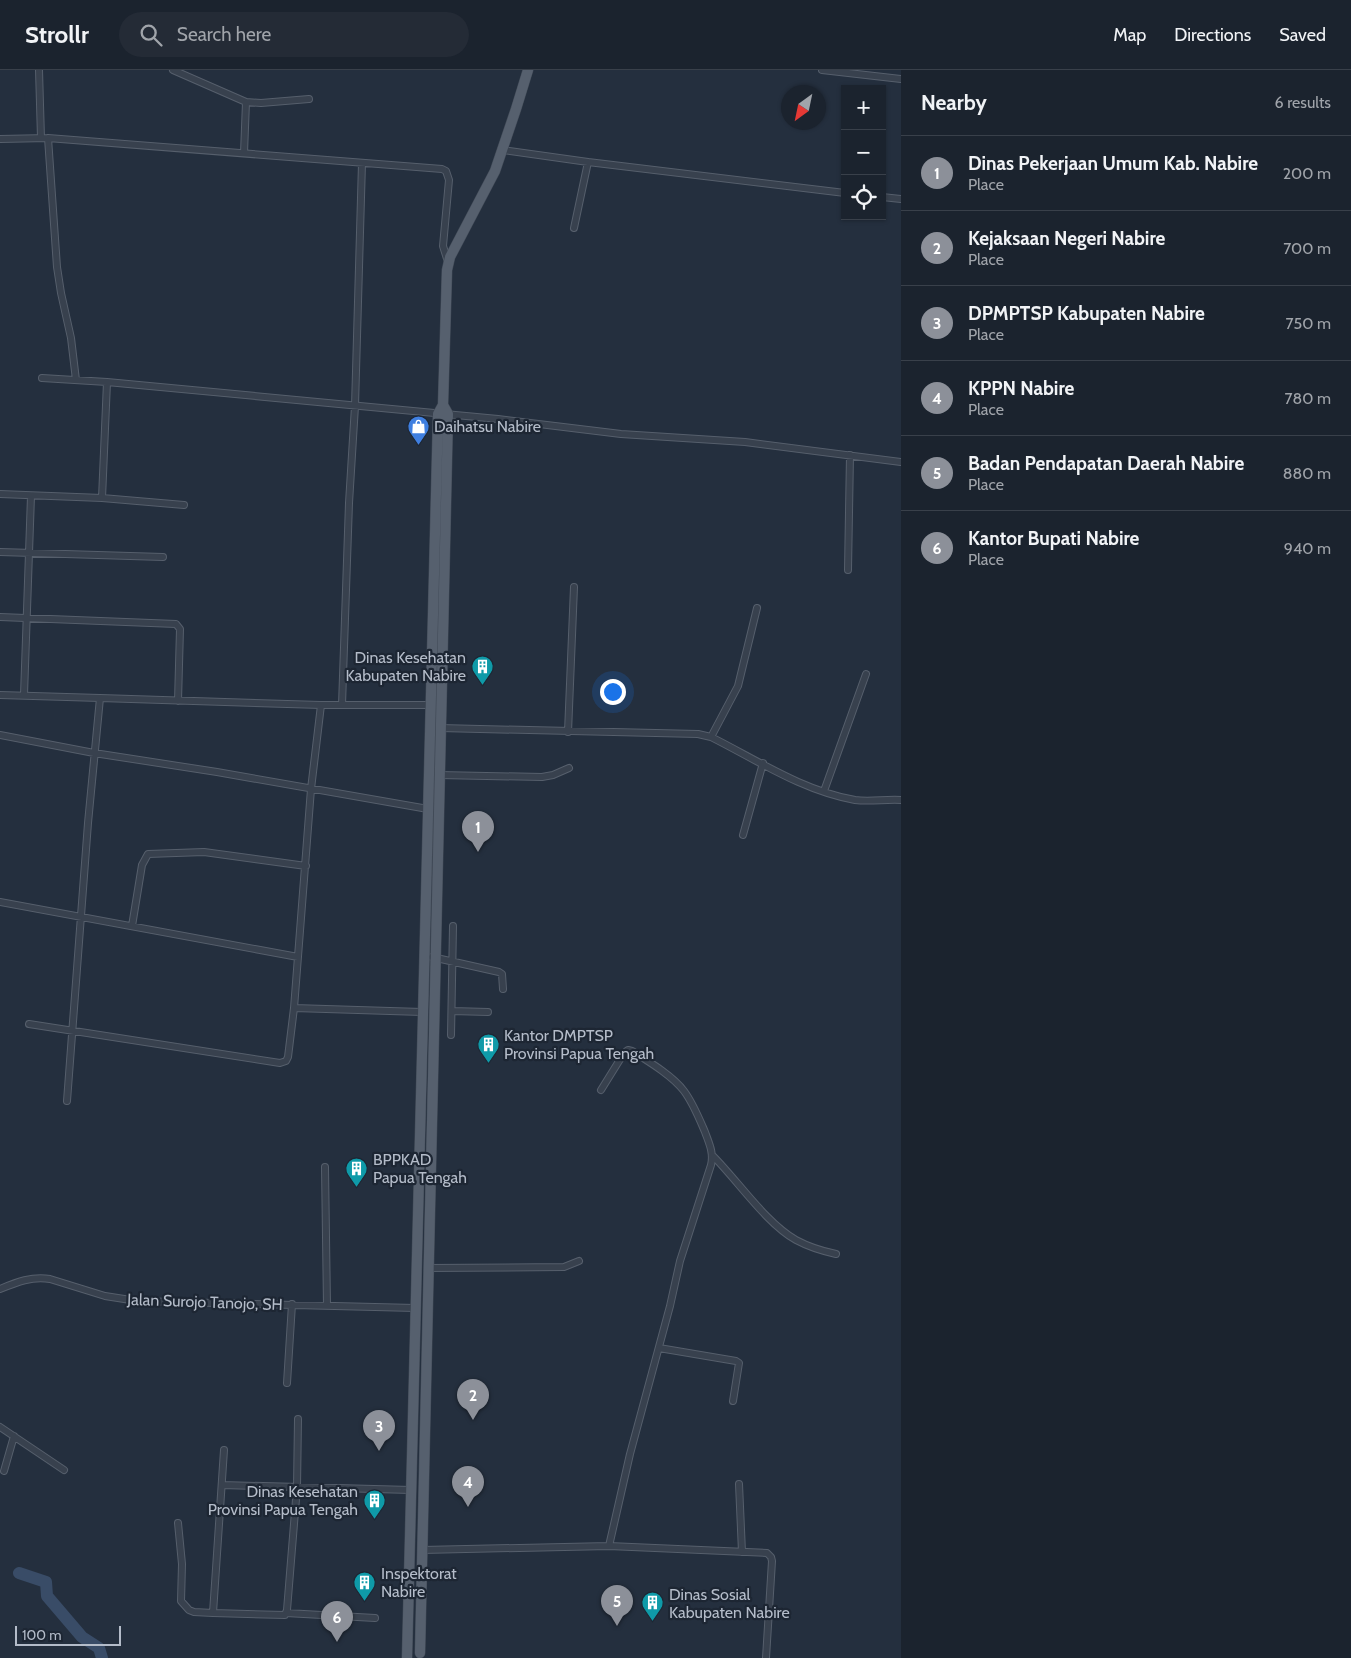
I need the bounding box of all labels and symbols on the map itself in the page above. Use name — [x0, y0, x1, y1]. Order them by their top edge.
north arrow — [781, 85, 826, 130]
shop icon: Daihatsu Nabire — [406, 414, 430, 445]
place label: Daihatsu Nabire — [434, 417, 541, 436]
place label: Dinas Kesehatan Kabupaten Nabire — [345, 648, 466, 685]
building icon: Dinas Kesehatan Kabupaten Nabire — [470, 654, 494, 685]
your location — [600, 679, 626, 705]
pin: 1 — [462, 811, 494, 852]
place label: Kantor DMPTSP Provinsi Papua Tengah — [504, 1026, 654, 1063]
building icon: Kantor DMPTSP Provinsi Papua Tengah — [476, 1032, 500, 1063]
place label: BPPKAD Papua Tengah — [373, 1150, 467, 1187]
building icon: BPPKAD Papua Tengah — [345, 1156, 369, 1187]
street label: Jalan Surojo Tanojo, SH — [126, 1290, 283, 1314]
pin: 2 — [457, 1379, 489, 1420]
pin: 3 — [363, 1410, 395, 1451]
pin: 4 — [452, 1466, 484, 1507]
place label: Dinas Kesehatan Provinsi Papua Tengah — [208, 1482, 358, 1519]
building icon: Dinas Kesehatan Provinsi Papua Tengah — [362, 1488, 386, 1519]
place label: Inspektorat Nabire — [381, 1564, 457, 1601]
building icon: Inspektorat Nabire — [353, 1570, 377, 1601]
pin: 5 — [601, 1585, 633, 1626]
place label: Dinas Sosial Kabupaten Nabire — [669, 1585, 790, 1622]
building icon: Dinas Sosial Kabupaten Nabire — [641, 1591, 665, 1622]
pin: 6 — [321, 1601, 353, 1642]
scale bar — [15, 1623, 121, 1646]

